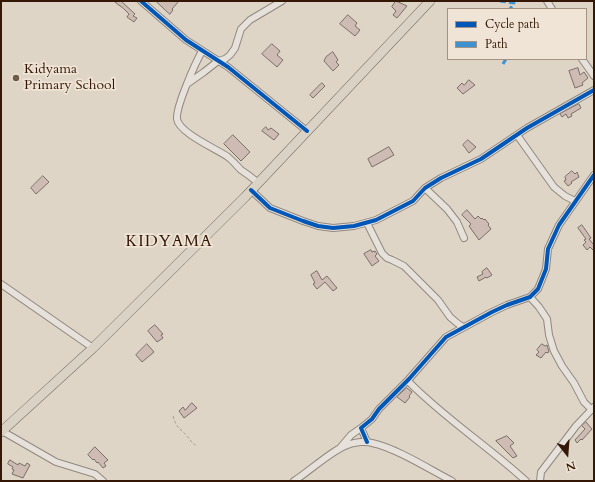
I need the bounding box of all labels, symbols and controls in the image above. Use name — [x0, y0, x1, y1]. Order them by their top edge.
legend — [447, 8, 587, 60]
text: Cycle path — [485, 16, 540, 32]
text: Path — [485, 36, 508, 52]
place label: Kidyama Primary School — [24, 62, 115, 94]
marker: Kidyama Primary School — [11, 73, 21, 83]
district label: KIDYAMA — [125, 232, 213, 252]
north arrow — [547, 434, 587, 474]
text: N — [564, 457, 577, 475]

